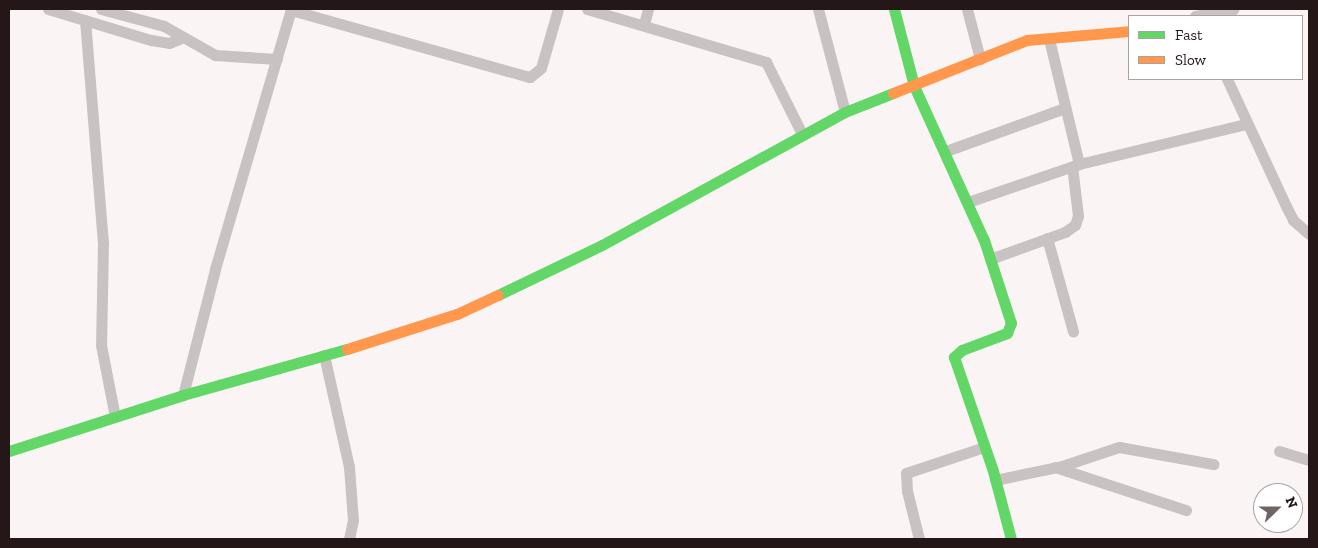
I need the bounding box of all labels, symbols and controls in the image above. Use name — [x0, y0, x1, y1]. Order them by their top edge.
legend — [1128, 15, 1303, 80]
text: Fast — [1175, 26, 1203, 44]
text: Slow — [1175, 51, 1206, 69]
north arrow — [1253, 483, 1303, 533]
text: N — [1282, 494, 1301, 511]

